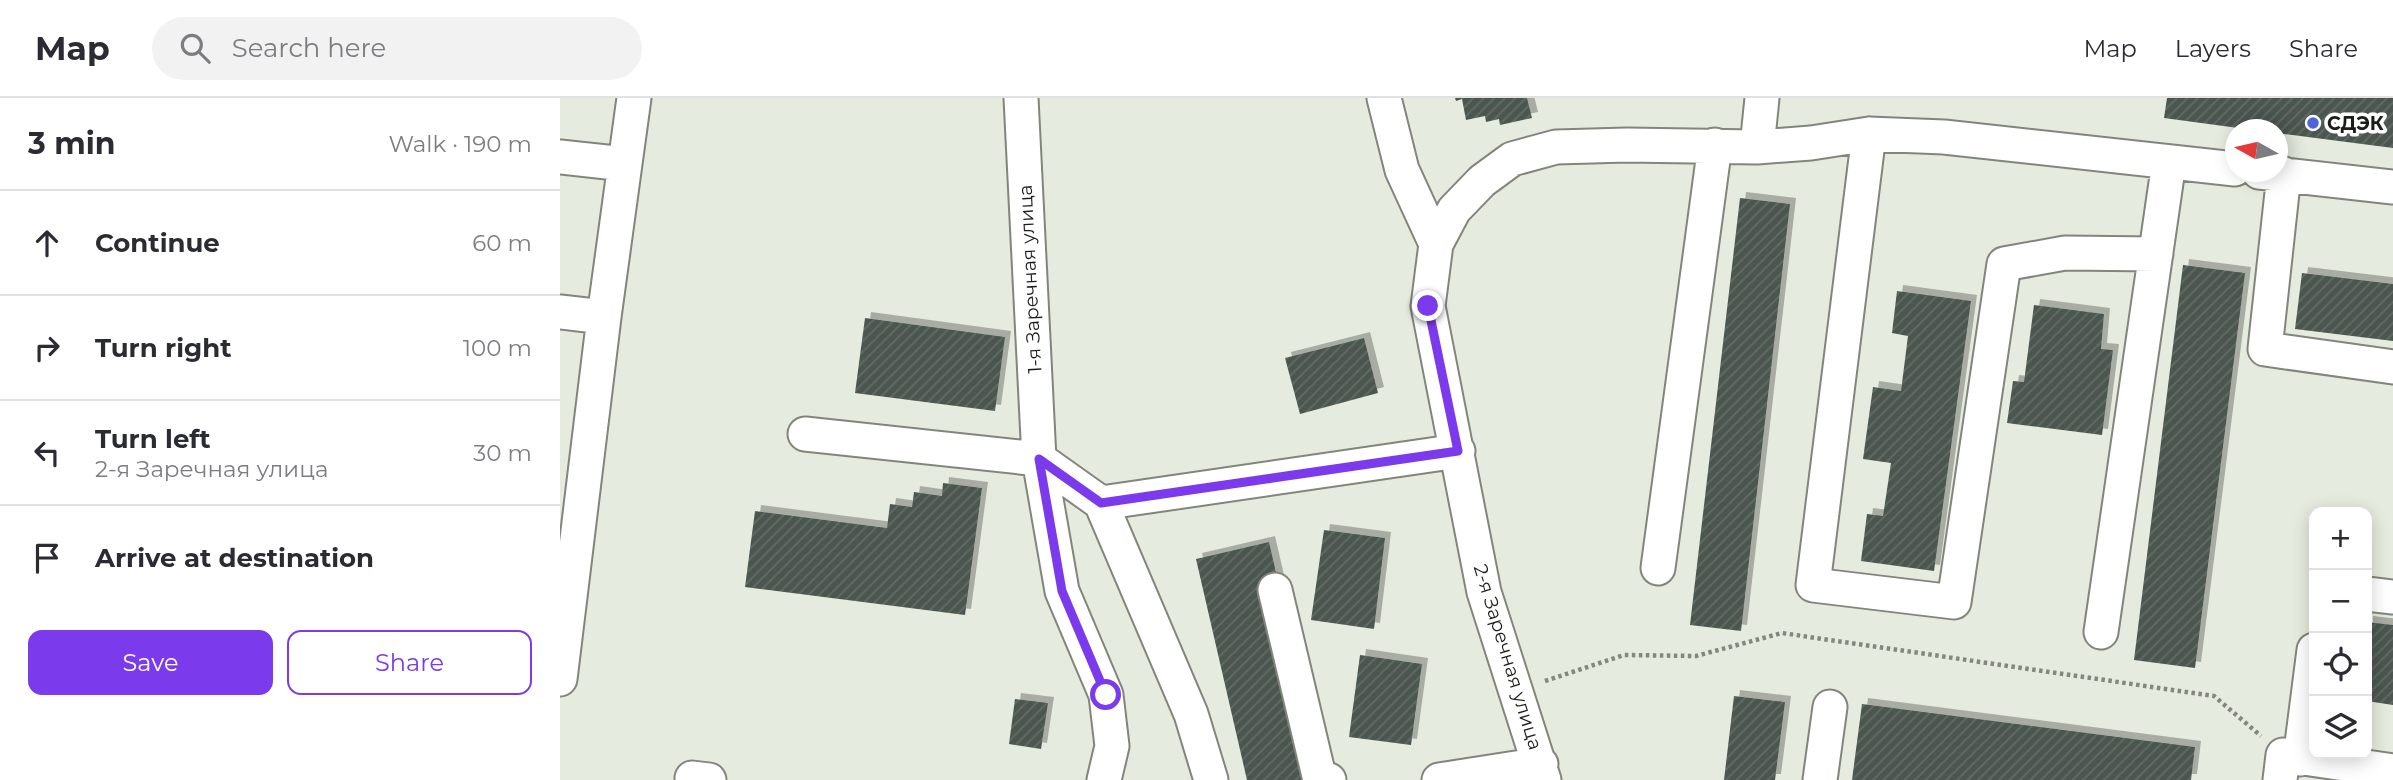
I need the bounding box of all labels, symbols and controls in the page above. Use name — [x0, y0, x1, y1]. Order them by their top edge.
search box — [152, 17, 642, 80]
text: Map — [35, 28, 110, 68]
icon: search — [176, 29, 214, 67]
text: Search here — [232, 32, 386, 64]
text: Map — [2083, 34, 2137, 63]
text: Layers — [2175, 34, 2251, 63]
text: Share — [2289, 34, 2358, 63]
place label: СДЭК — [2327, 112, 2384, 135]
marker: СДЭК — [2305, 115, 2321, 131]
north arrow — [2225, 119, 2288, 182]
text: 3 min — [28, 125, 115, 162]
text: Walk · 190 m — [388, 130, 532, 158]
street label: 1-я Заречная улица — [1014, 184, 1046, 374]
icon: ahead — [28, 224, 66, 262]
text: Continue — [95, 227, 220, 259]
text: 60 m — [472, 229, 532, 257]
route end — [1412, 290, 1443, 321]
icon: right — [28, 329, 66, 367]
text: Turn right — [95, 332, 231, 364]
text: 100 m — [463, 334, 532, 362]
text: Turn left — [95, 423, 211, 455]
icon: left — [28, 434, 66, 472]
text: 30 m — [473, 439, 532, 467]
text: 2-я Заречная улица — [95, 455, 328, 483]
map controls — [2309, 507, 2372, 759]
button: + — [2309, 507, 2372, 570]
icon: arrive — [28, 539, 66, 577]
text: Arrive at destination — [95, 542, 374, 574]
street label: 2-я Заречная улица — [1469, 561, 1547, 753]
button: − — [2309, 570, 2372, 633]
button: Save — [28, 630, 273, 695]
button: Share — [287, 630, 532, 695]
button: locate — [2309, 633, 2372, 696]
route start — [1090, 679, 1121, 710]
button: layers — [2309, 696, 2372, 759]

